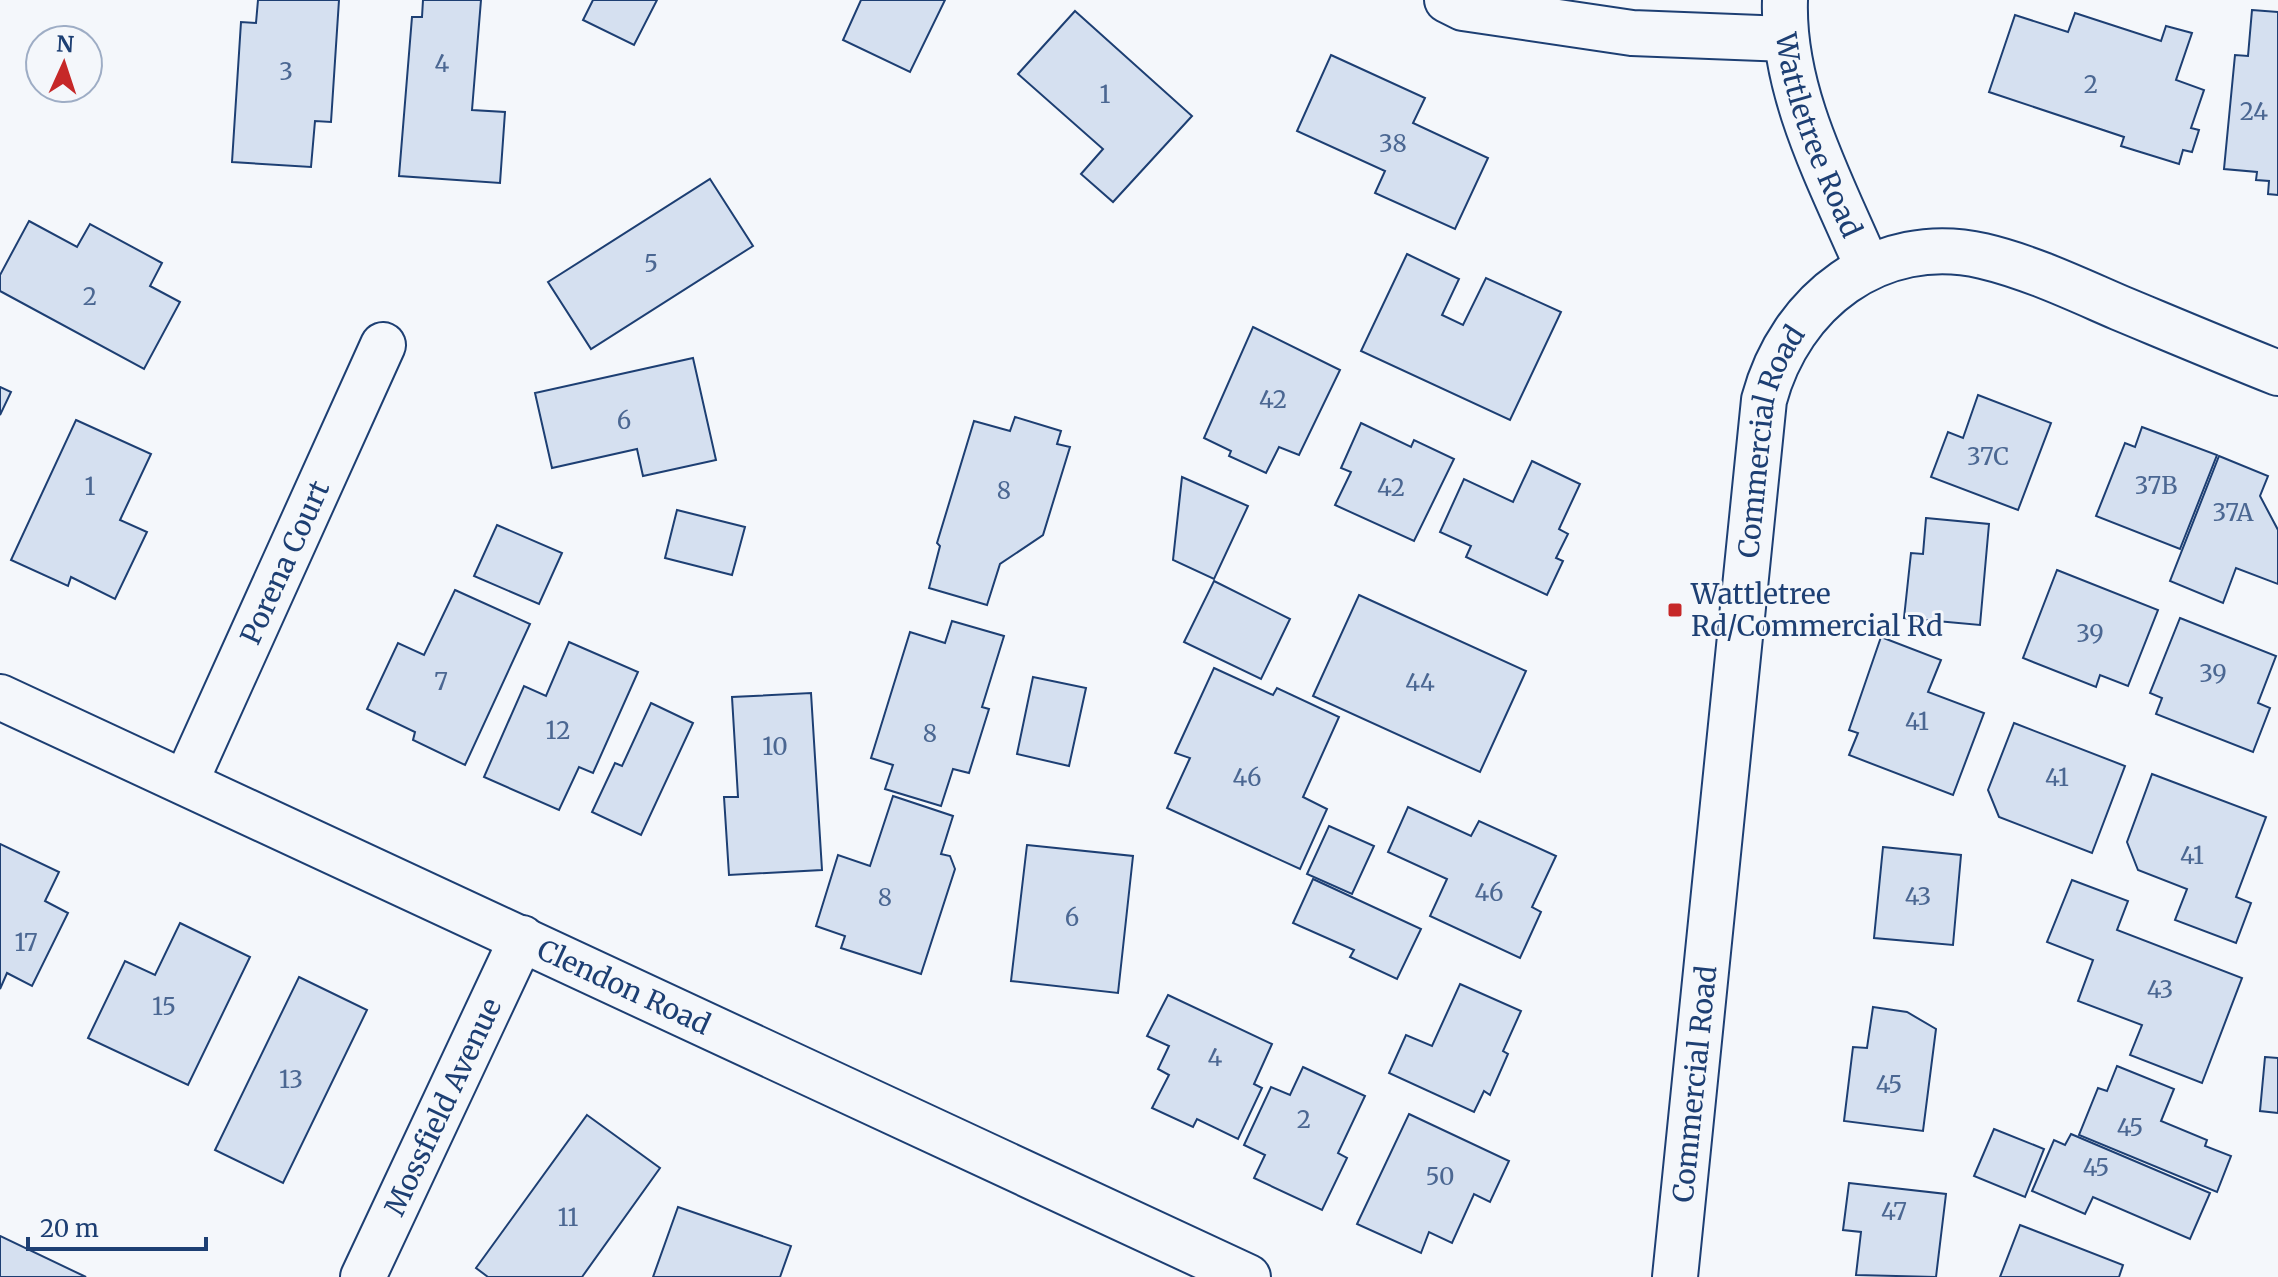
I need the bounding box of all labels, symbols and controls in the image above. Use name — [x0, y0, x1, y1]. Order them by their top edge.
north arrow — [24, 24, 104, 104]
street label: Wattletree Road — [1768, 29, 1870, 243]
text: N — [56, 30, 75, 58]
house number: 4 — [435, 48, 450, 79]
house number: 3 — [279, 56, 293, 87]
house number: 2 — [2084, 69, 2098, 100]
house number: 1 — [1100, 79, 1111, 110]
house number: 24 — [2240, 96, 2268, 127]
house number: 38 — [1379, 128, 1407, 159]
house number: 5 — [644, 248, 658, 279]
house number: 2 — [83, 281, 97, 312]
street label: Commercial Road — [1730, 318, 1813, 559]
house number: 42 — [1259, 384, 1287, 415]
house number: 6 — [617, 405, 631, 436]
house number: 37C — [1967, 441, 2009, 472]
house number: 37B — [2135, 470, 2177, 501]
house number: 1 — [85, 471, 96, 502]
house number: 42 — [1377, 472, 1405, 503]
street label: Porena Court — [232, 475, 337, 650]
house number: 8 — [997, 475, 1011, 506]
house number: 37A — [2212, 497, 2255, 528]
place label: Wattletree Rd/Commercial Rd — [1690, 576, 1943, 644]
marker: Wattletree Rd/Commercial Rd — [1666, 601, 1684, 619]
house number: 39 — [2076, 618, 2104, 649]
house number: 39 — [2199, 658, 2227, 689]
house number: 7 — [434, 666, 448, 697]
house number: 44 — [1405, 667, 1435, 698]
house number: 41 — [1905, 706, 1929, 737]
house number: 12 — [546, 715, 570, 746]
house number: 8 — [923, 718, 937, 749]
house number: 10 — [762, 731, 788, 762]
house number: 46 — [1232, 762, 1262, 793]
house number: 41 — [2045, 762, 2069, 793]
house number: 41 — [2180, 840, 2204, 871]
house number: 46 — [1474, 877, 1504, 908]
house number: 43 — [1905, 881, 1931, 912]
house number: 8 — [878, 882, 892, 913]
house number: 6 — [1065, 902, 1079, 933]
house number: 17 — [14, 927, 38, 958]
street label: Clendon Road — [532, 931, 716, 1043]
street label: Commercial Road — [1665, 964, 1725, 1204]
house number: 43 — [2147, 974, 2173, 1005]
house number: 15 — [152, 991, 176, 1022]
street label: Mossfield Avenue — [376, 992, 509, 1221]
house number: 4 — [1208, 1042, 1223, 1073]
house number: 13 — [279, 1064, 303, 1095]
house number: 45 — [1876, 1069, 1902, 1100]
house number: 2 — [1297, 1104, 1311, 1135]
house number: 45 — [2117, 1112, 2143, 1143]
house number: 45 — [2083, 1152, 2109, 1183]
house number: 50 — [1425, 1161, 1455, 1192]
house number: 47 — [1881, 1196, 1907, 1227]
scale bar — [28, 1201, 206, 1251]
house number: 11 — [558, 1202, 579, 1233]
text: 20 m — [40, 1213, 99, 1244]

